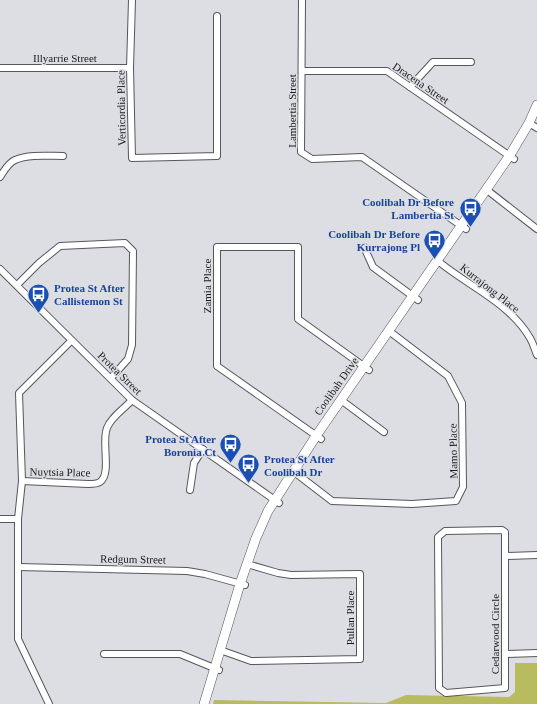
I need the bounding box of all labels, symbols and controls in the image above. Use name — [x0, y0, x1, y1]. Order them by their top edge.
street label: Illyarrie Street — [33, 52, 97, 64]
street label: Dracena Street — [391, 60, 451, 106]
street label: Verticordia Place — [114, 70, 128, 146]
street label: Lambertia Street — [286, 74, 298, 148]
bus stop icon: Coolibah Dr Before Lambertia St — [457, 195, 483, 228]
place label: Coolibah Dr Before Lambertia St — [362, 196, 454, 221]
bus stop icon: Coolibah Dr Before Kurrajong Pl — [422, 227, 448, 260]
place label: Coolibah Dr Before Kurrajong Pl — [328, 228, 420, 253]
street label: Zamia Place — [201, 259, 213, 313]
street label: Kurrajong Place — [458, 261, 522, 315]
bus stop icon: Protea St After Callistemon St — [26, 281, 52, 314]
place label: Protea St After Callistemon St — [54, 282, 125, 307]
street label: Protea Street — [96, 349, 144, 397]
street label: Coolibah Drive — [312, 355, 361, 417]
street label: Mamo Place — [447, 423, 459, 479]
bus stop icon: Protea St After Boronia Ct — [218, 432, 244, 465]
place label: Protea St After Boronia Ct — [145, 433, 216, 458]
bus stop icon: Protea St After Coolibah Dr — [235, 452, 261, 485]
place label: Protea St After Coolibah Dr — [264, 453, 335, 478]
street label: Nuytsia Place — [30, 465, 91, 479]
street label: Redgum Street — [100, 552, 166, 566]
street label: Pullan Place — [344, 591, 356, 645]
street label: Cedarwood Circle — [489, 594, 501, 674]

